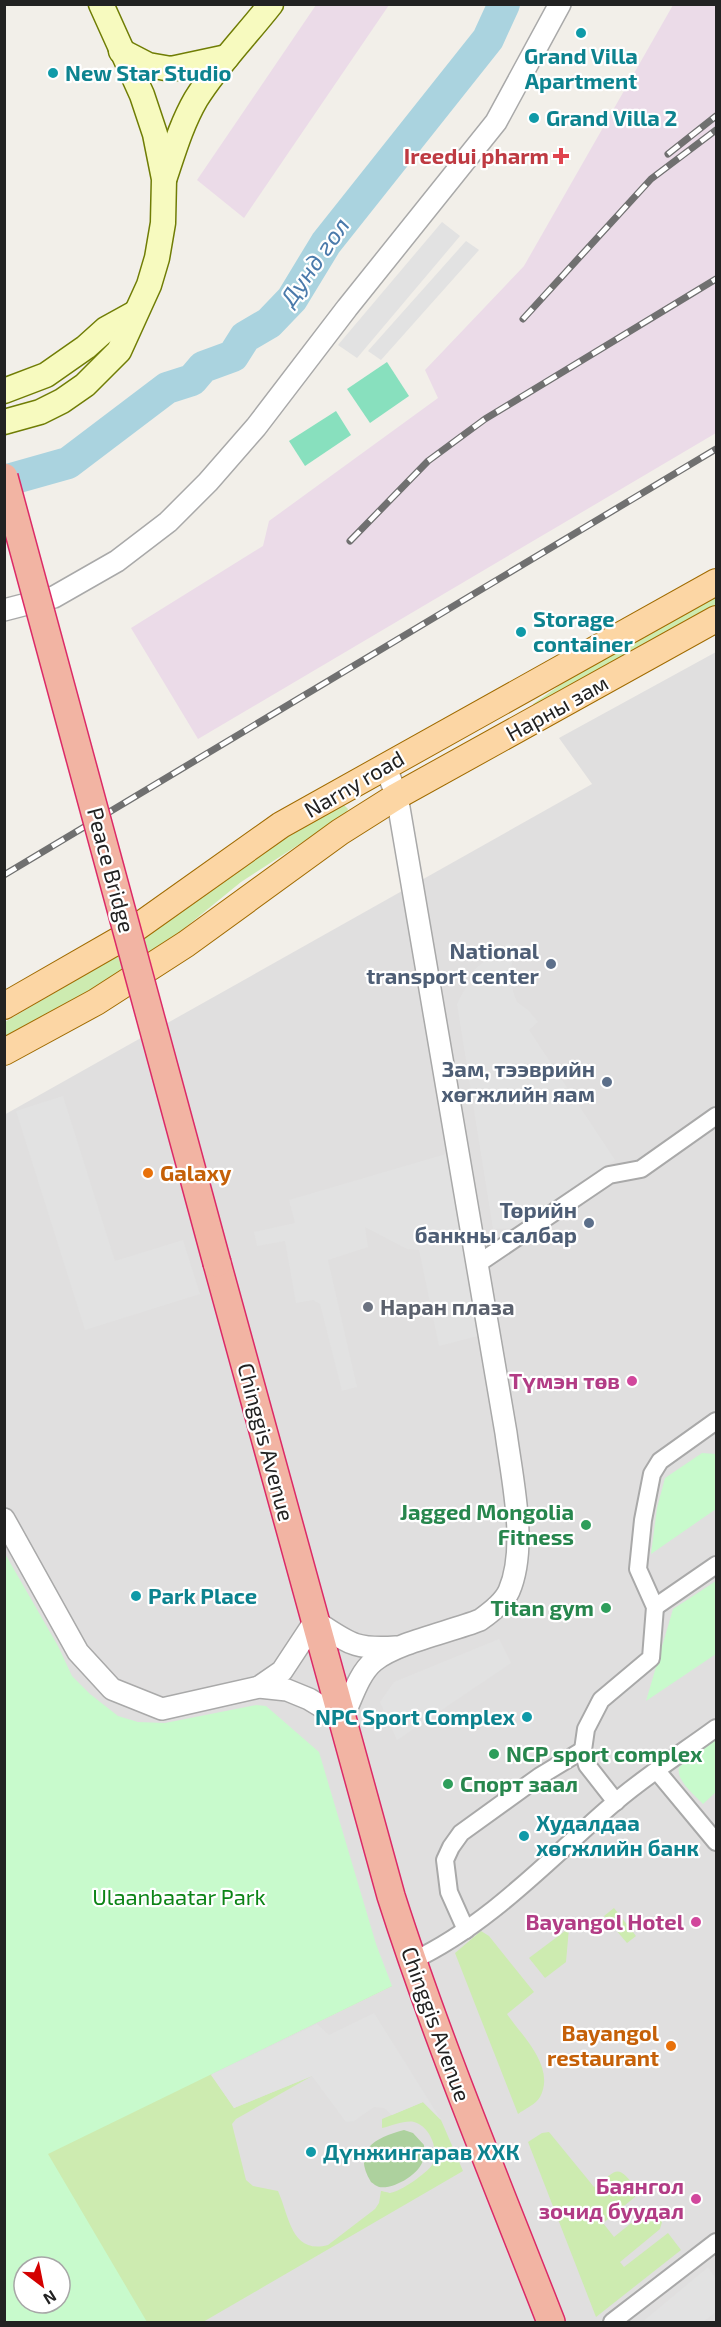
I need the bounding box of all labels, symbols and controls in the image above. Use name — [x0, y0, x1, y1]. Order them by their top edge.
marker: Grand Villa Apartment — [574, 26, 588, 40]
place label: Grand Villa Apartment — [524, 42, 638, 93]
place label: New Star Studio — [65, 59, 231, 85]
marker: New Star Studio — [46, 66, 60, 80]
place label: Grand Villa 2 — [546, 104, 677, 130]
marker: Grand Villa 2 — [527, 111, 541, 125]
place label: Ireedui pharm — [404, 142, 549, 168]
marker: Ireedui pharm — [554, 149, 568, 163]
water label: Дунд гол — [272, 211, 355, 312]
place label: Storage container — [533, 605, 634, 656]
marker: Storage container — [514, 625, 528, 639]
street label: Нарны зам — [501, 668, 612, 746]
street label: Narny road — [299, 744, 408, 822]
street label: Peace Bridge — [83, 804, 141, 935]
place label: National transport center — [366, 937, 540, 988]
marker: National transport center — [544, 957, 558, 971]
place label: Зам, тээврийн хөгжлийн яам — [441, 1055, 595, 1106]
marker: Зам, тээврийн хөгжлийн яам — [600, 1075, 614, 1089]
place label: Galaxy — [160, 1159, 232, 1186]
marker: Galaxy — [141, 1166, 155, 1180]
place label: Төрийн банкны салбар — [414, 1196, 577, 1247]
marker: Төрийн банкны салбар — [582, 1216, 596, 1230]
place label: Наран плаза — [380, 1293, 515, 1319]
marker: Наран плаза — [361, 1300, 375, 1314]
street label: Chinggis Avenue — [233, 1360, 301, 1524]
place label: Түмэн төв — [509, 1367, 620, 1393]
marker: Түмэн төв — [625, 1374, 639, 1388]
place label: Jagged Mongolia Fitness — [400, 1498, 574, 1549]
marker: Jagged Mongolia Fitness — [579, 1518, 593, 1532]
place label: Park Place — [148, 1582, 257, 1608]
marker: Park Place — [129, 1589, 143, 1603]
place label: Titan gym — [491, 1594, 594, 1621]
marker: Titan gym — [599, 1601, 613, 1615]
place label: NPC Sport Complex — [315, 1703, 516, 1729]
marker: NPC Sport Complex — [520, 1710, 534, 1724]
place label: NCP sport complex — [506, 1740, 703, 1766]
marker: NCP sport complex — [487, 1747, 501, 1761]
place label: Спорт заал — [460, 1770, 578, 1796]
marker: Спорт заал — [441, 1777, 455, 1791]
place label: Худалдаа хөгжлийн банк — [536, 1809, 699, 1860]
marker: Худалдаа хөгжлийн банк — [517, 1829, 531, 1843]
park label: Ulaanbaatar Park — [92, 1883, 266, 1909]
place label: Bayangol Hotel — [526, 1908, 685, 1935]
marker: Bayangol Hotel — [689, 1915, 703, 1929]
street label: Chinggis Avenue — [397, 1943, 477, 2105]
place label: Bayangol restaurant — [547, 2019, 660, 2070]
marker: Bayangol restaurant — [664, 2039, 678, 2053]
place label: Дүнжингарав ХХК — [323, 2138, 520, 2164]
marker: Дүнжингарав ХХК — [304, 2145, 318, 2159]
place label: Баянгол зочид буудал — [539, 2172, 684, 2223]
marker: Баянгол зочид буудал — [689, 2192, 703, 2206]
north arrow — [12, 2255, 72, 2315]
text: N — [40, 2287, 60, 2309]

